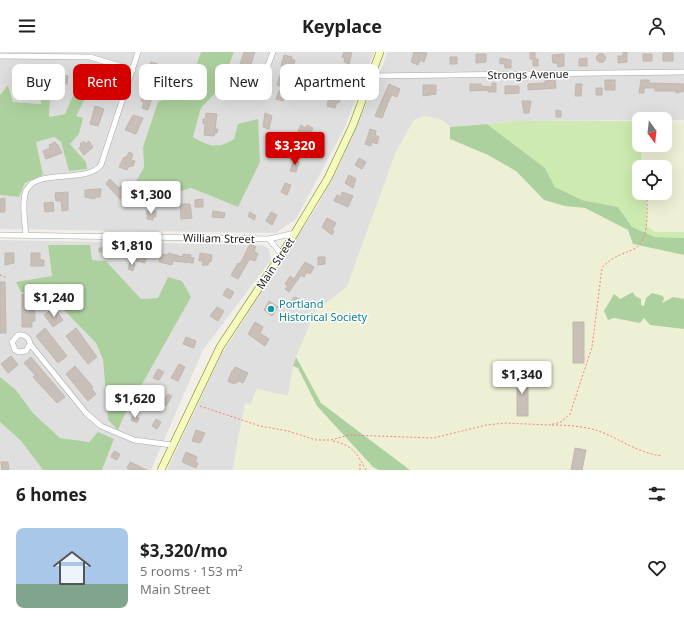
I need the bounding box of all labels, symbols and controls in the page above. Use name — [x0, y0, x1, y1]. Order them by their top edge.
text: Keyplace — [302, 14, 382, 38]
icon: menu — [16, 15, 38, 37]
icon: person — [646, 15, 668, 37]
chip: Buy — [12, 64, 65, 100]
chip: Rent — [73, 64, 131, 100]
chip: Filters — [139, 64, 207, 100]
chip: New — [215, 64, 272, 100]
chip: Apartment — [280, 64, 379, 100]
street label: Strongs Avenue — [487, 66, 569, 82]
north arrow — [632, 112, 672, 152]
map controls — [632, 112, 672, 200]
pin: $3,320 — [262, 132, 328, 166]
text: $3,320 — [275, 136, 315, 154]
button: locate — [632, 160, 672, 200]
pin: $1,300 — [118, 181, 184, 215]
text: $1,300 — [131, 185, 171, 203]
street label: William Street — [183, 230, 255, 246]
pin: $1,810 — [99, 232, 165, 266]
street label: Main Street — [253, 234, 297, 292]
text: $1,810 — [112, 236, 152, 254]
pin: $1,240 — [21, 284, 87, 318]
text: $1,240 — [34, 288, 74, 306]
place label: Portland Historical Society — [279, 296, 367, 324]
marker: Portland Historical Society — [266, 304, 276, 314]
pin: $1,340 — [489, 361, 555, 395]
text: $1,340 — [502, 365, 542, 383]
pin: $1,620 — [102, 385, 168, 419]
text: $1,620 — [115, 389, 155, 407]
text: 6 homes — [16, 483, 87, 506]
icon: filters — [646, 483, 668, 505]
text: $3,320/mo — [140, 539, 228, 562]
icon: home — [48, 544, 96, 592]
icon: heart — [646, 557, 668, 579]
text: 5 rooms · 153 m² — [140, 562, 243, 580]
text: Main Street — [140, 580, 210, 598]

